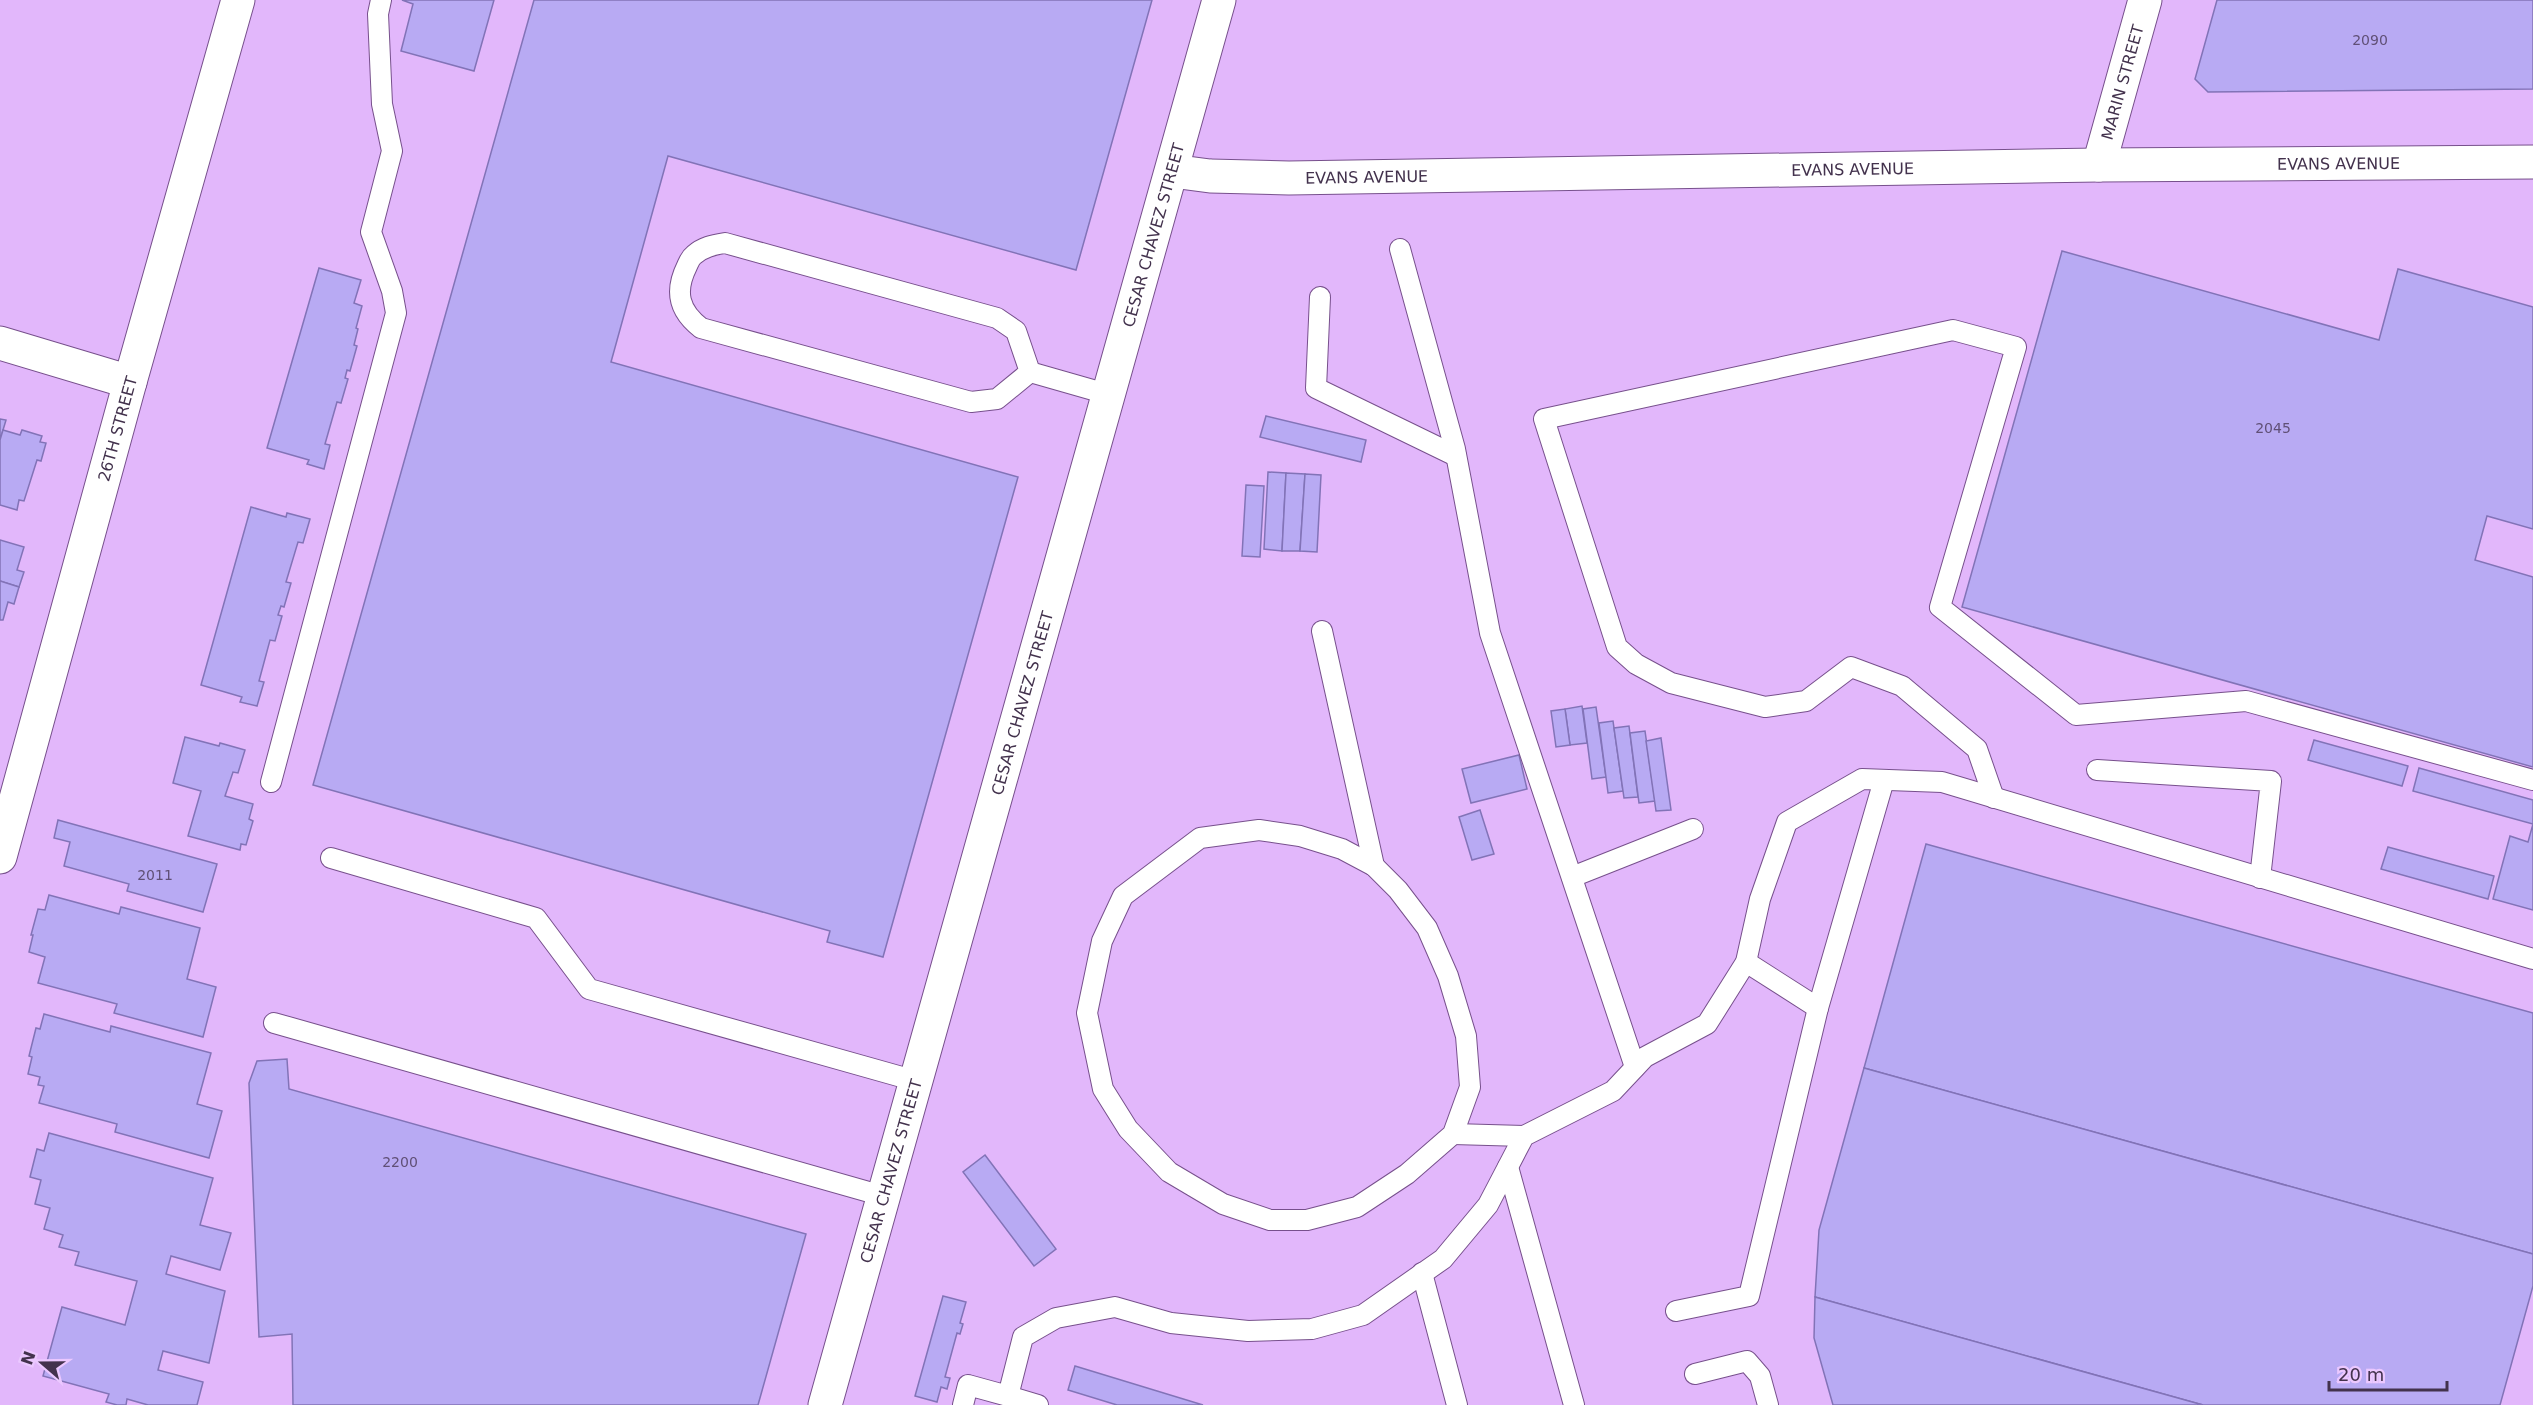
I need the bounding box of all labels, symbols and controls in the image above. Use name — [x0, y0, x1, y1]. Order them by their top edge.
street label: MARIN STREET — [2097, 22, 2147, 142]
house number: 2090 — [2352, 32, 2388, 48]
street label: CESAR CHAVEZ STREET — [1118, 141, 1188, 329]
street label: EVANS AVENUE — [2277, 153, 2400, 173]
street label: EVANS AVENUE — [1791, 158, 1914, 179]
street label: EVANS AVENUE — [1305, 166, 1428, 187]
street label: 26TH STREET — [94, 374, 141, 484]
house number: 2045 — [2255, 420, 2291, 436]
street label: CESAR CHAVEZ STREET — [987, 609, 1057, 797]
house number: 2011 — [137, 867, 173, 883]
street label: CESAR CHAVEZ STREET — [856, 1077, 925, 1265]
house number: 2200 — [382, 1154, 418, 1170]
north arrow — [12, 1333, 72, 1393]
text: N — [17, 1348, 40, 1368]
scale bar — [2329, 1354, 2448, 1392]
text: 20 m — [2338, 1364, 2384, 1385]

